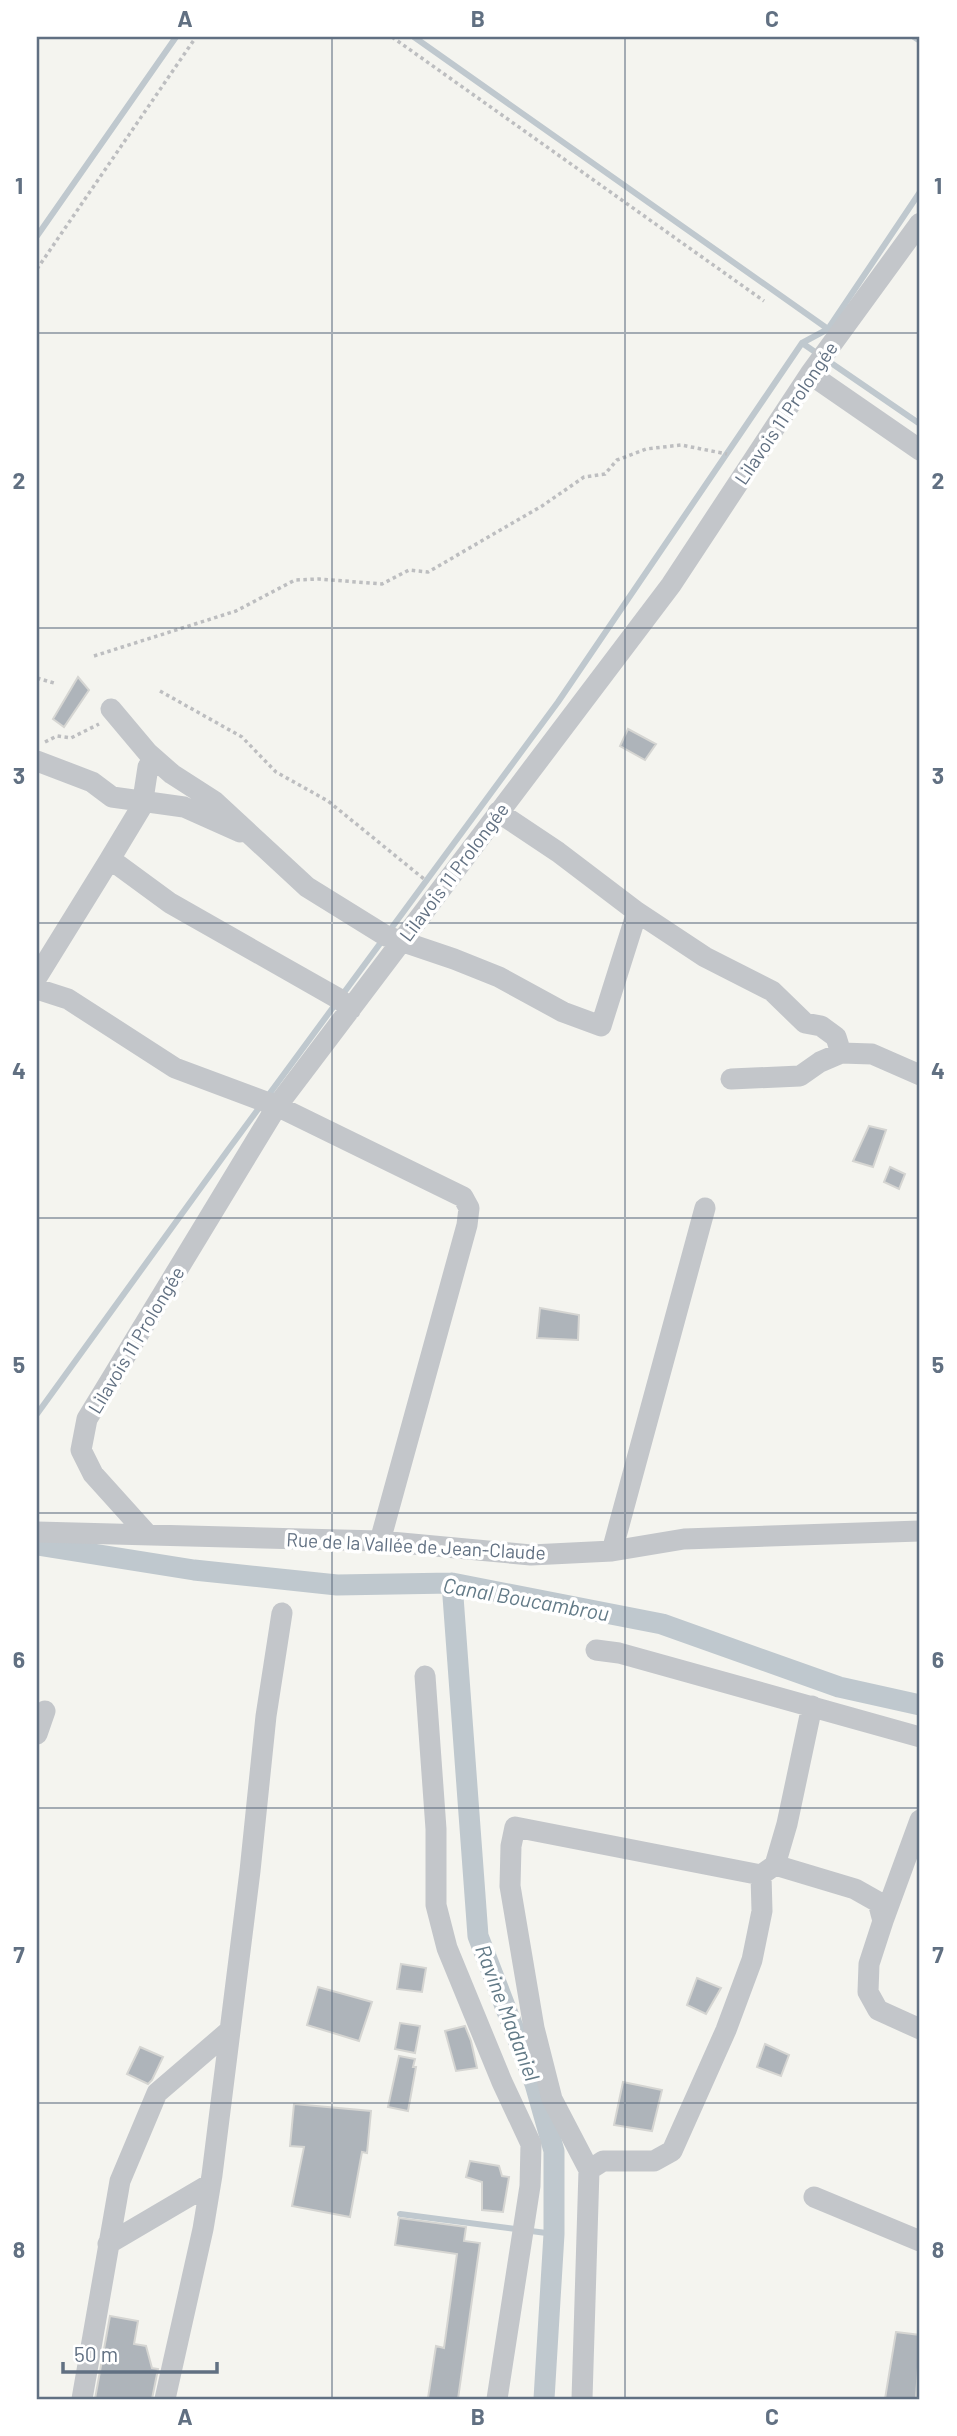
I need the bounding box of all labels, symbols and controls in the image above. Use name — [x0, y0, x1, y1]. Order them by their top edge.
text: A — [177, 4, 193, 32]
text: B — [471, 4, 485, 32]
text: C — [765, 4, 779, 32]
text: 1 — [15, 171, 23, 199]
text: 1 — [934, 171, 942, 199]
street label: Lilavois 11 Prolongée — [729, 337, 842, 489]
text: 2 — [13, 466, 25, 494]
text: 2 — [932, 466, 944, 494]
text: 3 — [13, 761, 25, 789]
text: 3 — [932, 761, 944, 789]
street label: Lilavois 11 Prolongée — [394, 798, 513, 945]
text: 4 — [12, 1056, 26, 1084]
text: 4 — [931, 1056, 945, 1084]
street label: Lilavois 11 Prolongée — [83, 1262, 189, 1417]
text: 5 — [13, 1350, 25, 1378]
text: 5 — [932, 1350, 944, 1378]
street label: Rue de la Vallée de Jean-Claude — [286, 1527, 546, 1564]
water label: Canal Boucambrou — [441, 1572, 611, 1625]
text: 6 — [13, 1645, 25, 1673]
text: 6 — [932, 1645, 944, 1673]
text: 7 — [13, 1940, 25, 1968]
text: 7 — [932, 1940, 944, 1968]
water label: Ravine Madaniel — [471, 1941, 546, 2084]
text: 8 — [13, 2235, 25, 2263]
text: 8 — [932, 2235, 944, 2263]
scale bar — [63, 2331, 217, 2375]
text: 50 m — [74, 2341, 118, 2366]
text: A — [177, 2402, 193, 2430]
text: B — [471, 2402, 485, 2430]
text: C — [765, 2402, 779, 2430]

